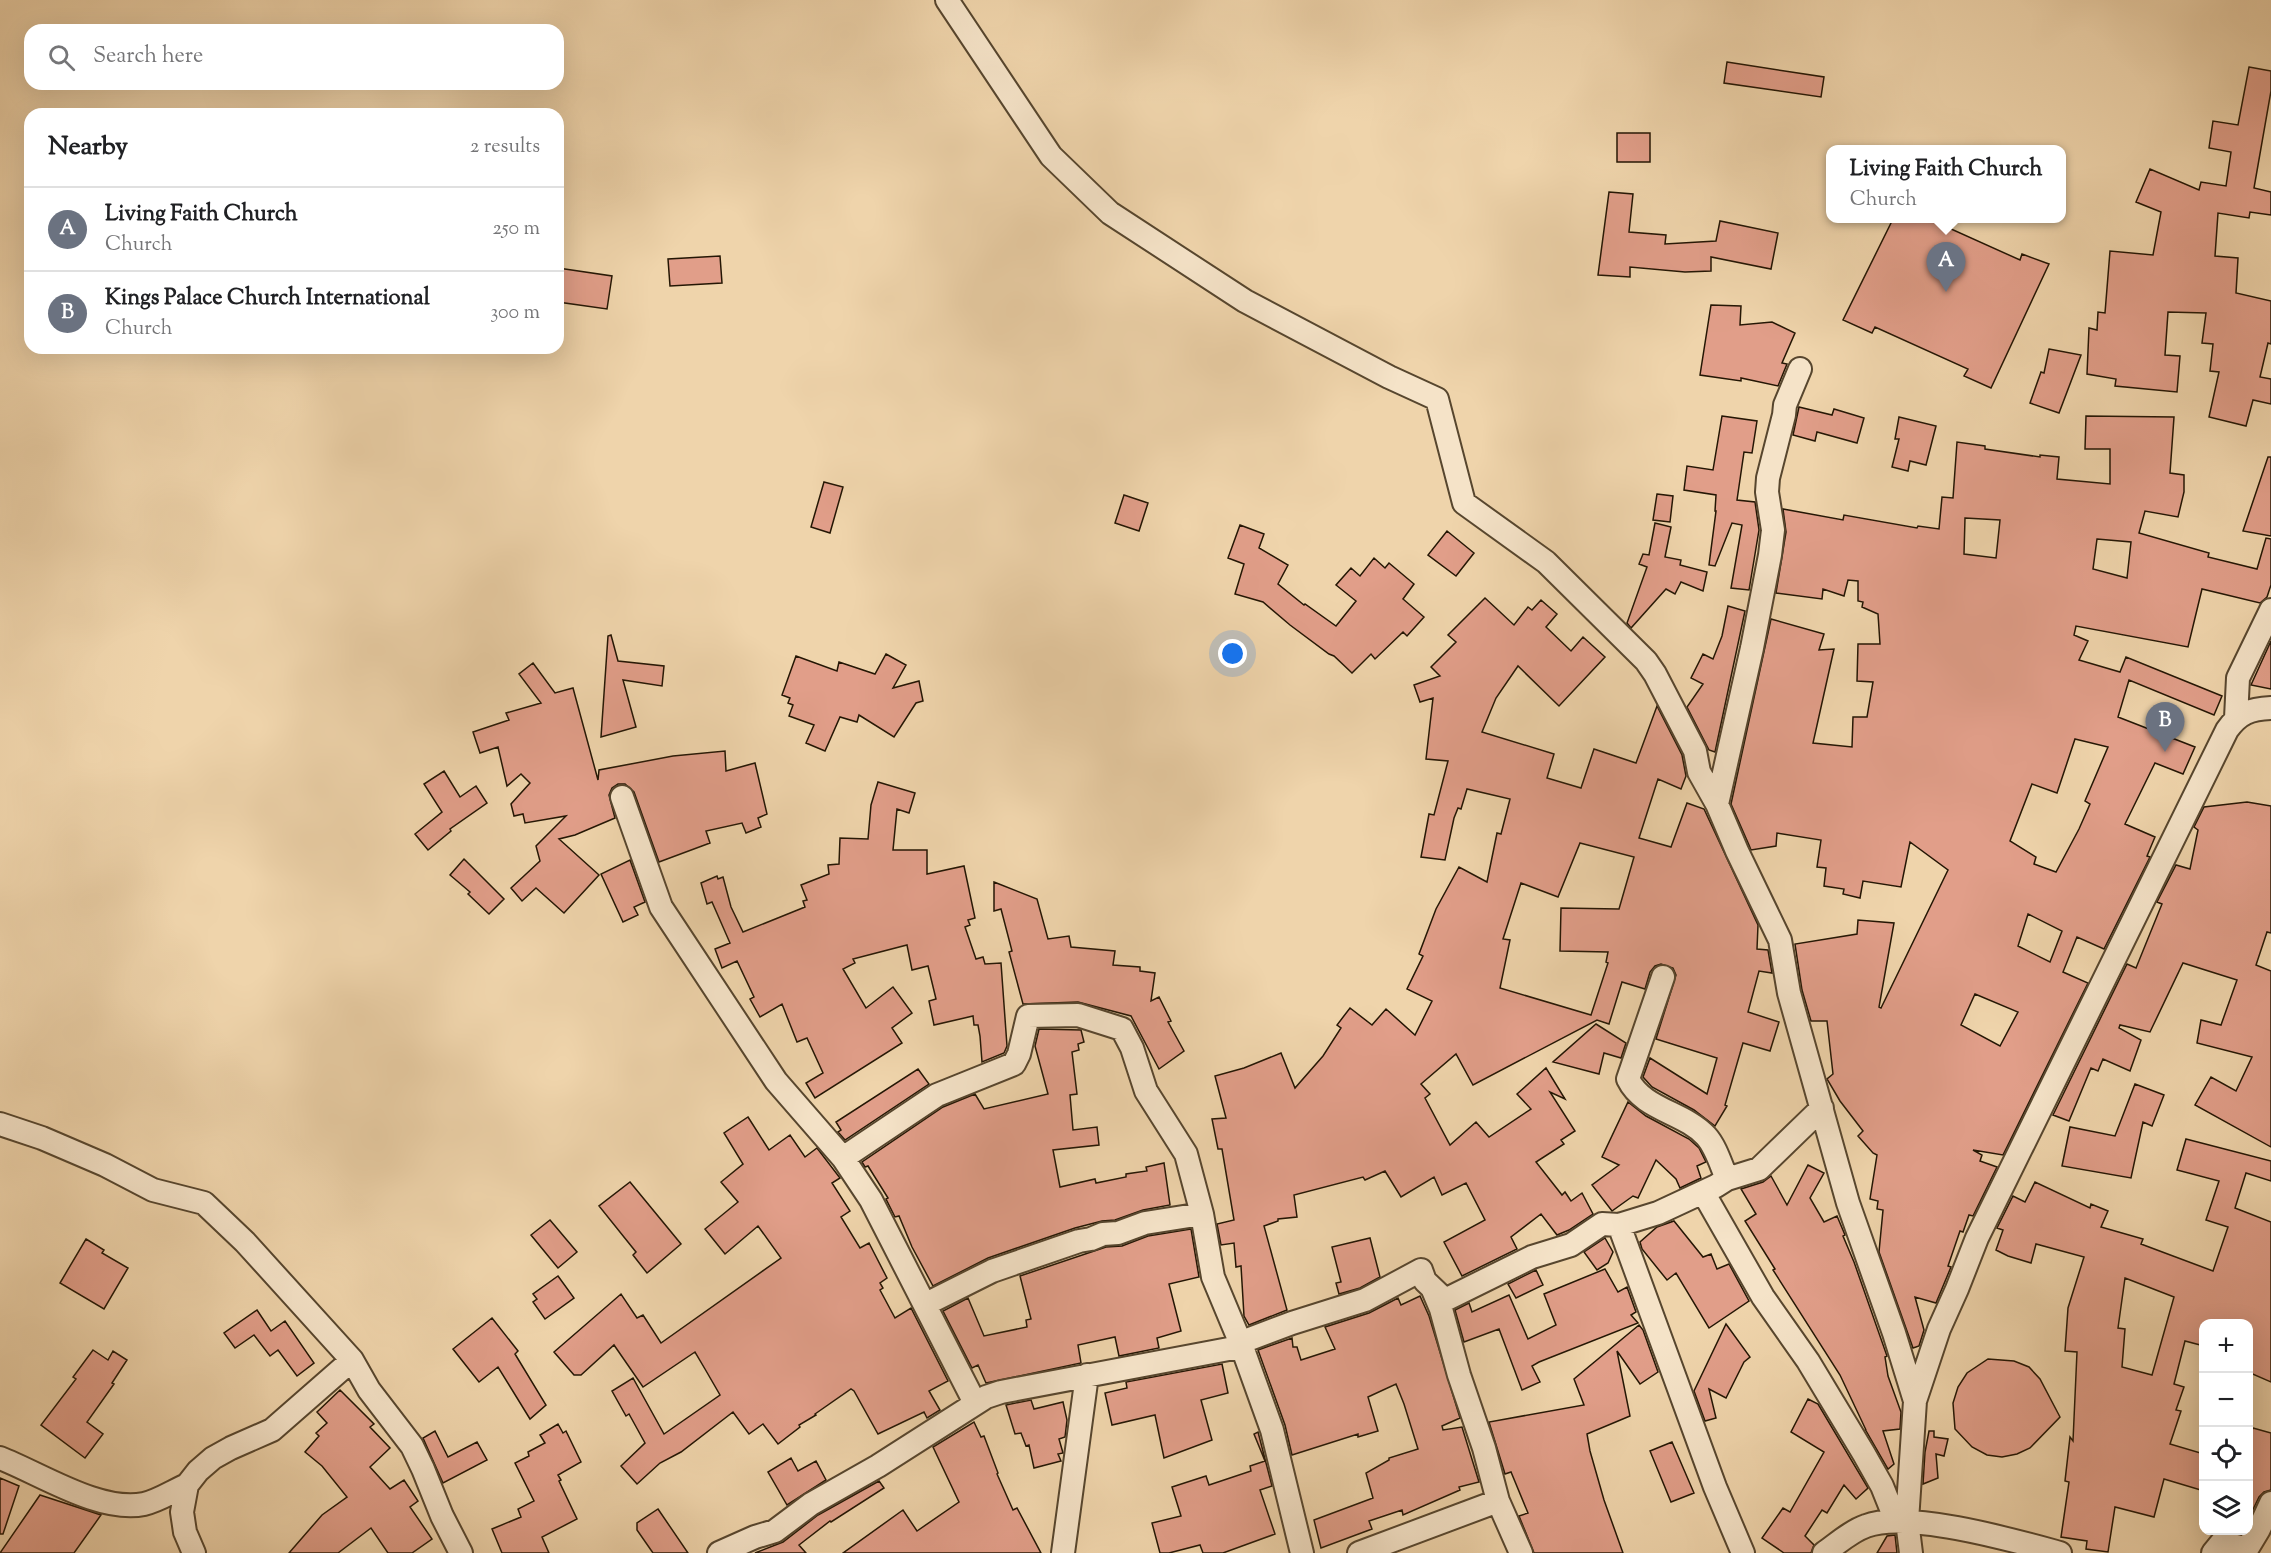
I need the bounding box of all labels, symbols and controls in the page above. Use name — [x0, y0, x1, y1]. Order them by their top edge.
search box — [24, 24, 564, 90]
icon: search — [45, 41, 78, 74]
text: Search here — [93, 41, 203, 73]
text: Nearby — [48, 129, 128, 166]
text: 2 results — [470, 133, 540, 162]
popup — [1826, 145, 2066, 223]
text: Living Faith Church — [1850, 154, 2042, 186]
text: Church — [1850, 186, 1917, 215]
text: Living Faith Church — [105, 199, 298, 231]
text: A — [59, 215, 76, 244]
text: 250 m — [492, 215, 540, 244]
text: Church — [105, 231, 172, 260]
pin: A — [1926, 242, 1966, 292]
text: Kings Palace Church International — [105, 283, 430, 315]
text: B — [61, 299, 74, 328]
text: 300 m — [490, 299, 540, 328]
text: Church — [105, 315, 172, 344]
your location — [1218, 639, 1247, 668]
pin: B — [2146, 702, 2184, 752]
map controls — [2199, 1319, 2253, 1535]
button: + — [2199, 1319, 2253, 1373]
button: − — [2199, 1373, 2253, 1427]
button: locate — [2199, 1427, 2253, 1481]
button: layers — [2199, 1481, 2253, 1535]

